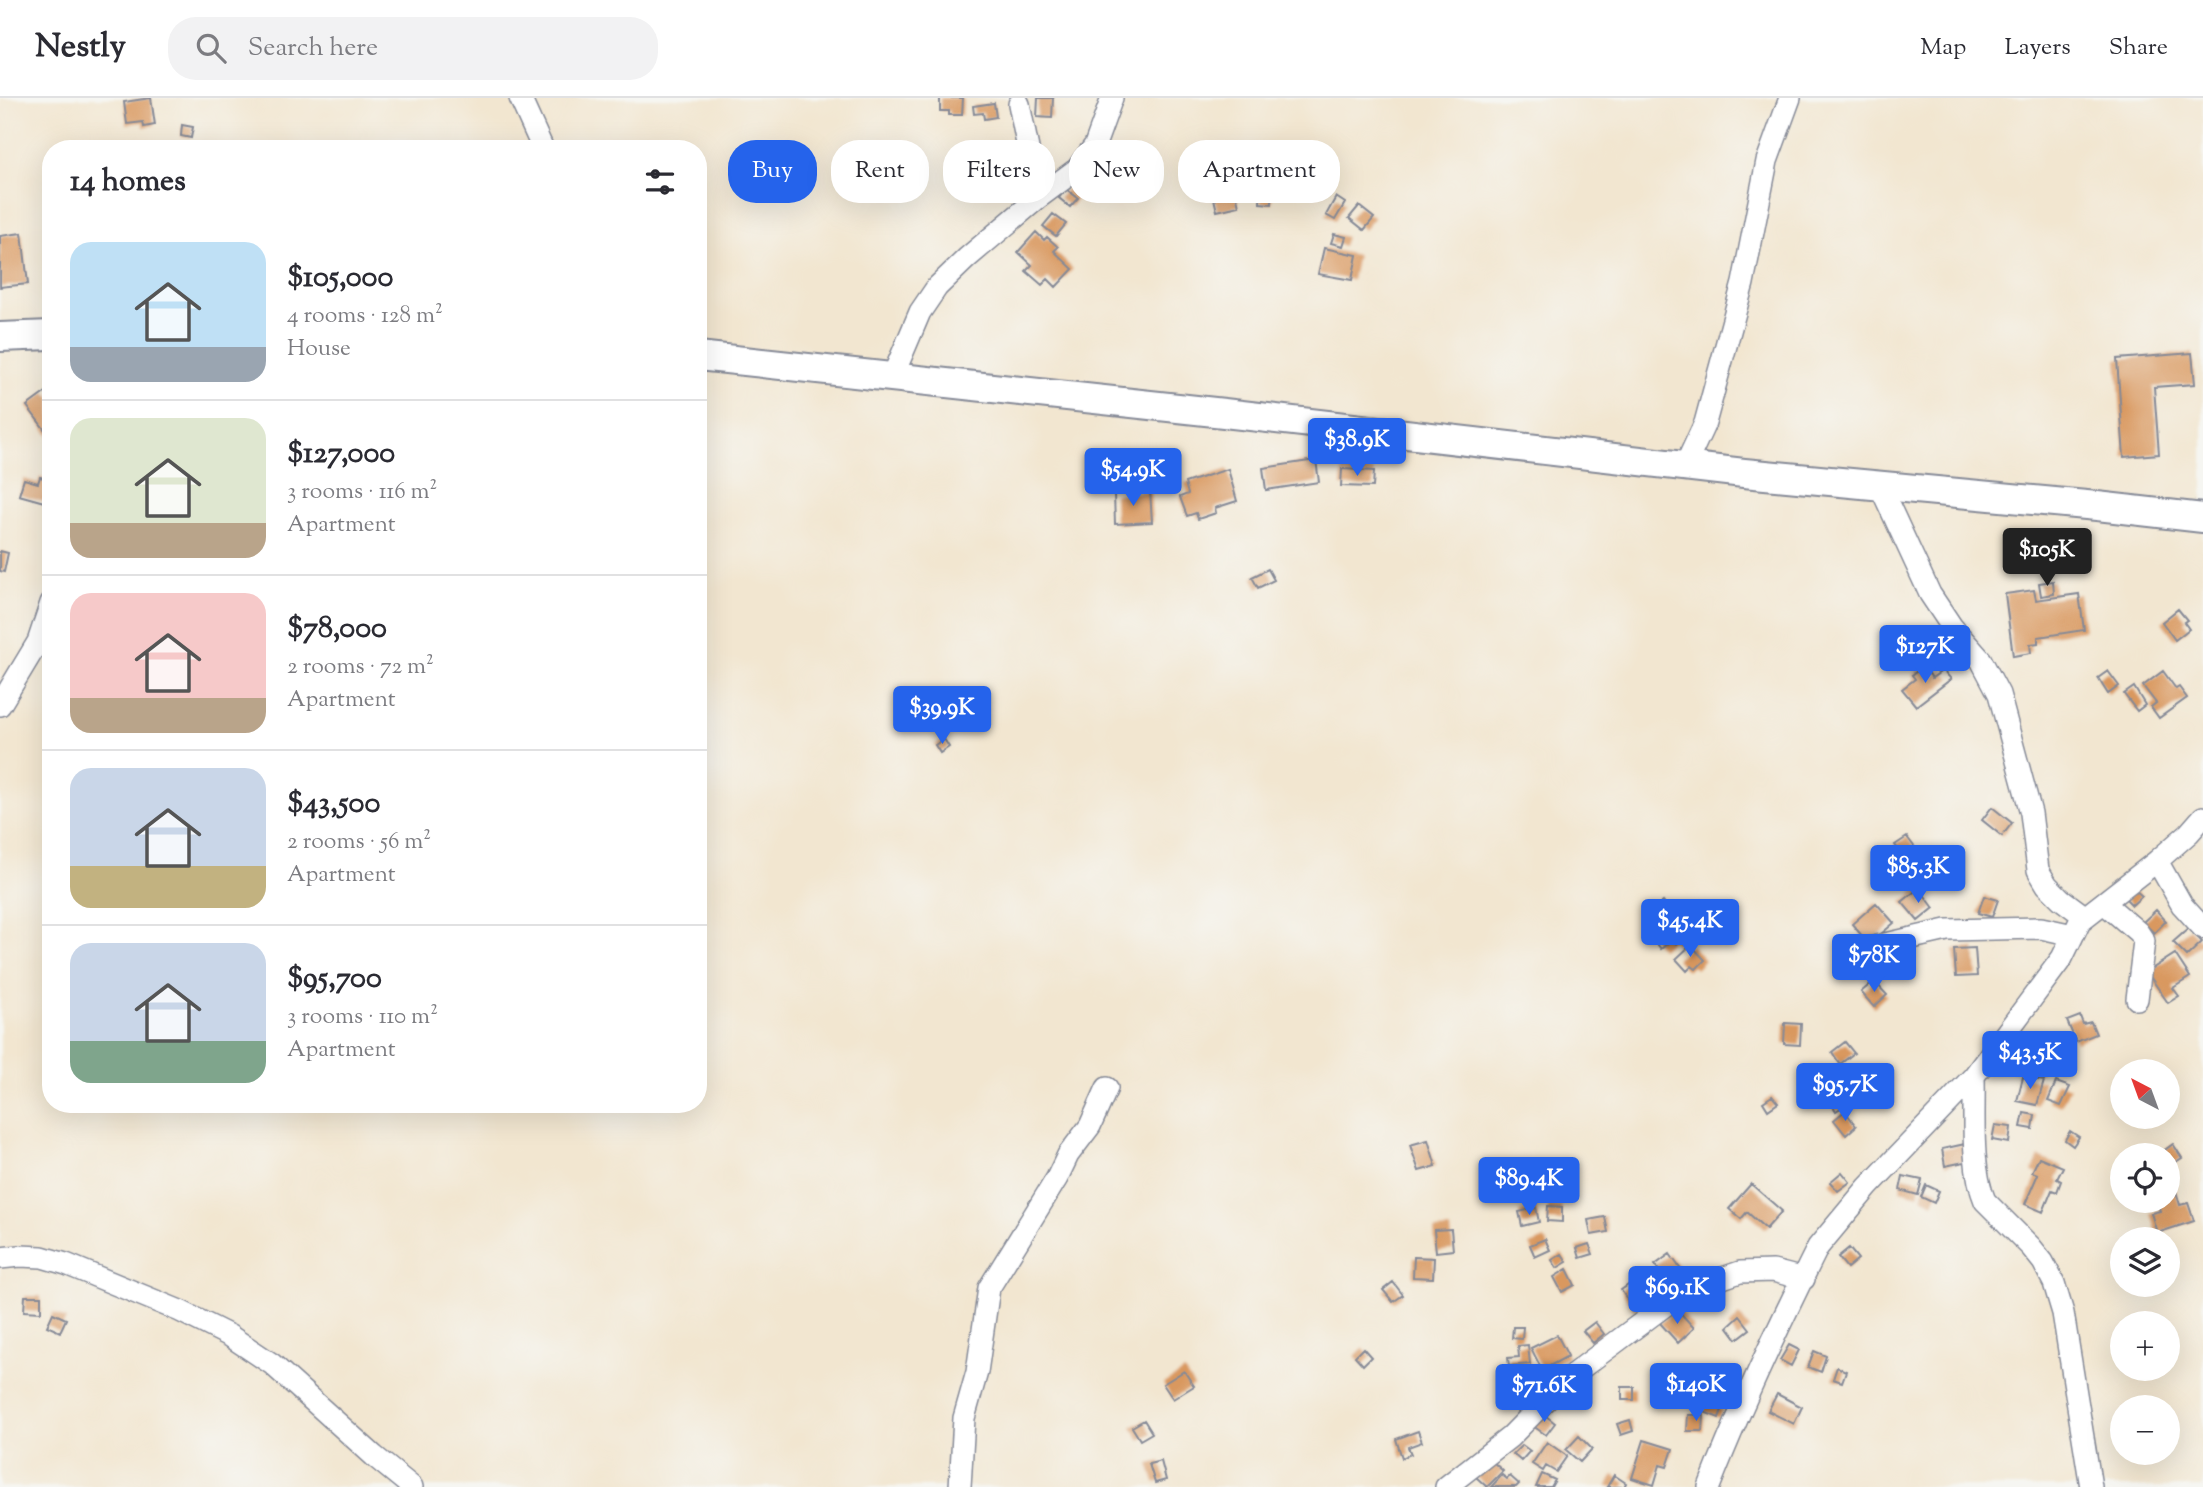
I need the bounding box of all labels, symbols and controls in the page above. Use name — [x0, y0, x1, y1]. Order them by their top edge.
search box — [168, 17, 658, 80]
text: Nestly — [35, 24, 126, 72]
icon: search — [192, 29, 230, 67]
text: Search here — [248, 30, 378, 67]
text: Map — [1920, 31, 1966, 65]
text: Layers — [2004, 31, 2071, 65]
text: Share — [2109, 31, 2168, 65]
chip: Buy — [728, 140, 817, 203]
chip: Rent — [831, 140, 929, 203]
chip: Filters — [943, 140, 1055, 203]
chip: New — [1069, 140, 1164, 203]
chip: Apartment — [1178, 140, 1340, 203]
text: 14 homes — [70, 161, 186, 204]
icon: filters — [641, 163, 679, 201]
text: $105,000 — [287, 257, 393, 300]
icon: home — [126, 270, 210, 354]
text: 4 rooms · 128 m² — [287, 300, 443, 333]
text: House — [287, 333, 351, 366]
pin: $38.9K — [1300, 418, 1414, 478]
text: $38.9K — [1324, 424, 1390, 457]
text: $127,000 — [287, 433, 395, 476]
icon: home — [126, 446, 210, 530]
pin: $54.9K — [1076, 448, 1190, 508]
text: $54.9K — [1101, 454, 1165, 487]
text: 3 rooms · 116 m² — [287, 476, 437, 509]
text: Apartment — [287, 509, 396, 542]
pin: $105K — [1998, 528, 2096, 588]
text: $105K — [2019, 534, 2075, 567]
text: $78,000 — [287, 608, 387, 651]
icon: home — [126, 621, 210, 705]
pin: $127K — [1876, 626, 1974, 685]
text: $127K — [1895, 631, 1955, 664]
text: 2 rooms · 72 m² — [287, 651, 434, 684]
text: Apartment — [287, 684, 396, 717]
pin: $39.9K — [885, 686, 999, 746]
text: $39.9K — [909, 692, 975, 725]
text: $43,500 — [287, 783, 380, 826]
icon: home — [126, 796, 210, 880]
text: 2 rooms · 56 m² — [287, 826, 431, 859]
pin: $85.3K — [1861, 846, 1975, 905]
text: $85.3K — [1886, 851, 1950, 884]
text: Apartment — [287, 859, 396, 892]
pin: $45.4K — [1633, 900, 1747, 959]
text: $45.4K — [1657, 905, 1723, 938]
pin: $78K — [1833, 934, 1915, 994]
text: $78K — [1848, 940, 1900, 973]
text: $95,700 — [287, 958, 382, 1001]
icon: home — [126, 971, 210, 1055]
text: 3 rooms · 110 m² — [287, 1001, 438, 1034]
pin: $43.5K — [1973, 1032, 2087, 1091]
text: Apartment — [287, 1034, 396, 1067]
text: $43.5K — [1998, 1037, 2062, 1070]
north arrow — [2110, 1059, 2180, 1129]
map controls — [2110, 1059, 2180, 1465]
pin: $95.7K — [1788, 1063, 1902, 1123]
text: $95.7K — [1812, 1069, 1878, 1102]
button: locate — [2110, 1143, 2180, 1213]
pin: $89.4K — [1472, 1158, 1586, 1217]
text: $89.4K — [1495, 1163, 1563, 1196]
button: layers — [2110, 1227, 2180, 1297]
pin: $69.1K — [1620, 1266, 1734, 1326]
text: $69.1K — [1644, 1272, 1710, 1305]
button: + — [2110, 1311, 2180, 1381]
pin: $71.6K — [1487, 1364, 1601, 1424]
pin: $140K — [1647, 1364, 1745, 1423]
text: $140K — [1666, 1369, 1726, 1402]
text: $71.6K — [1511, 1370, 1577, 1403]
button: − — [2110, 1395, 2180, 1465]

